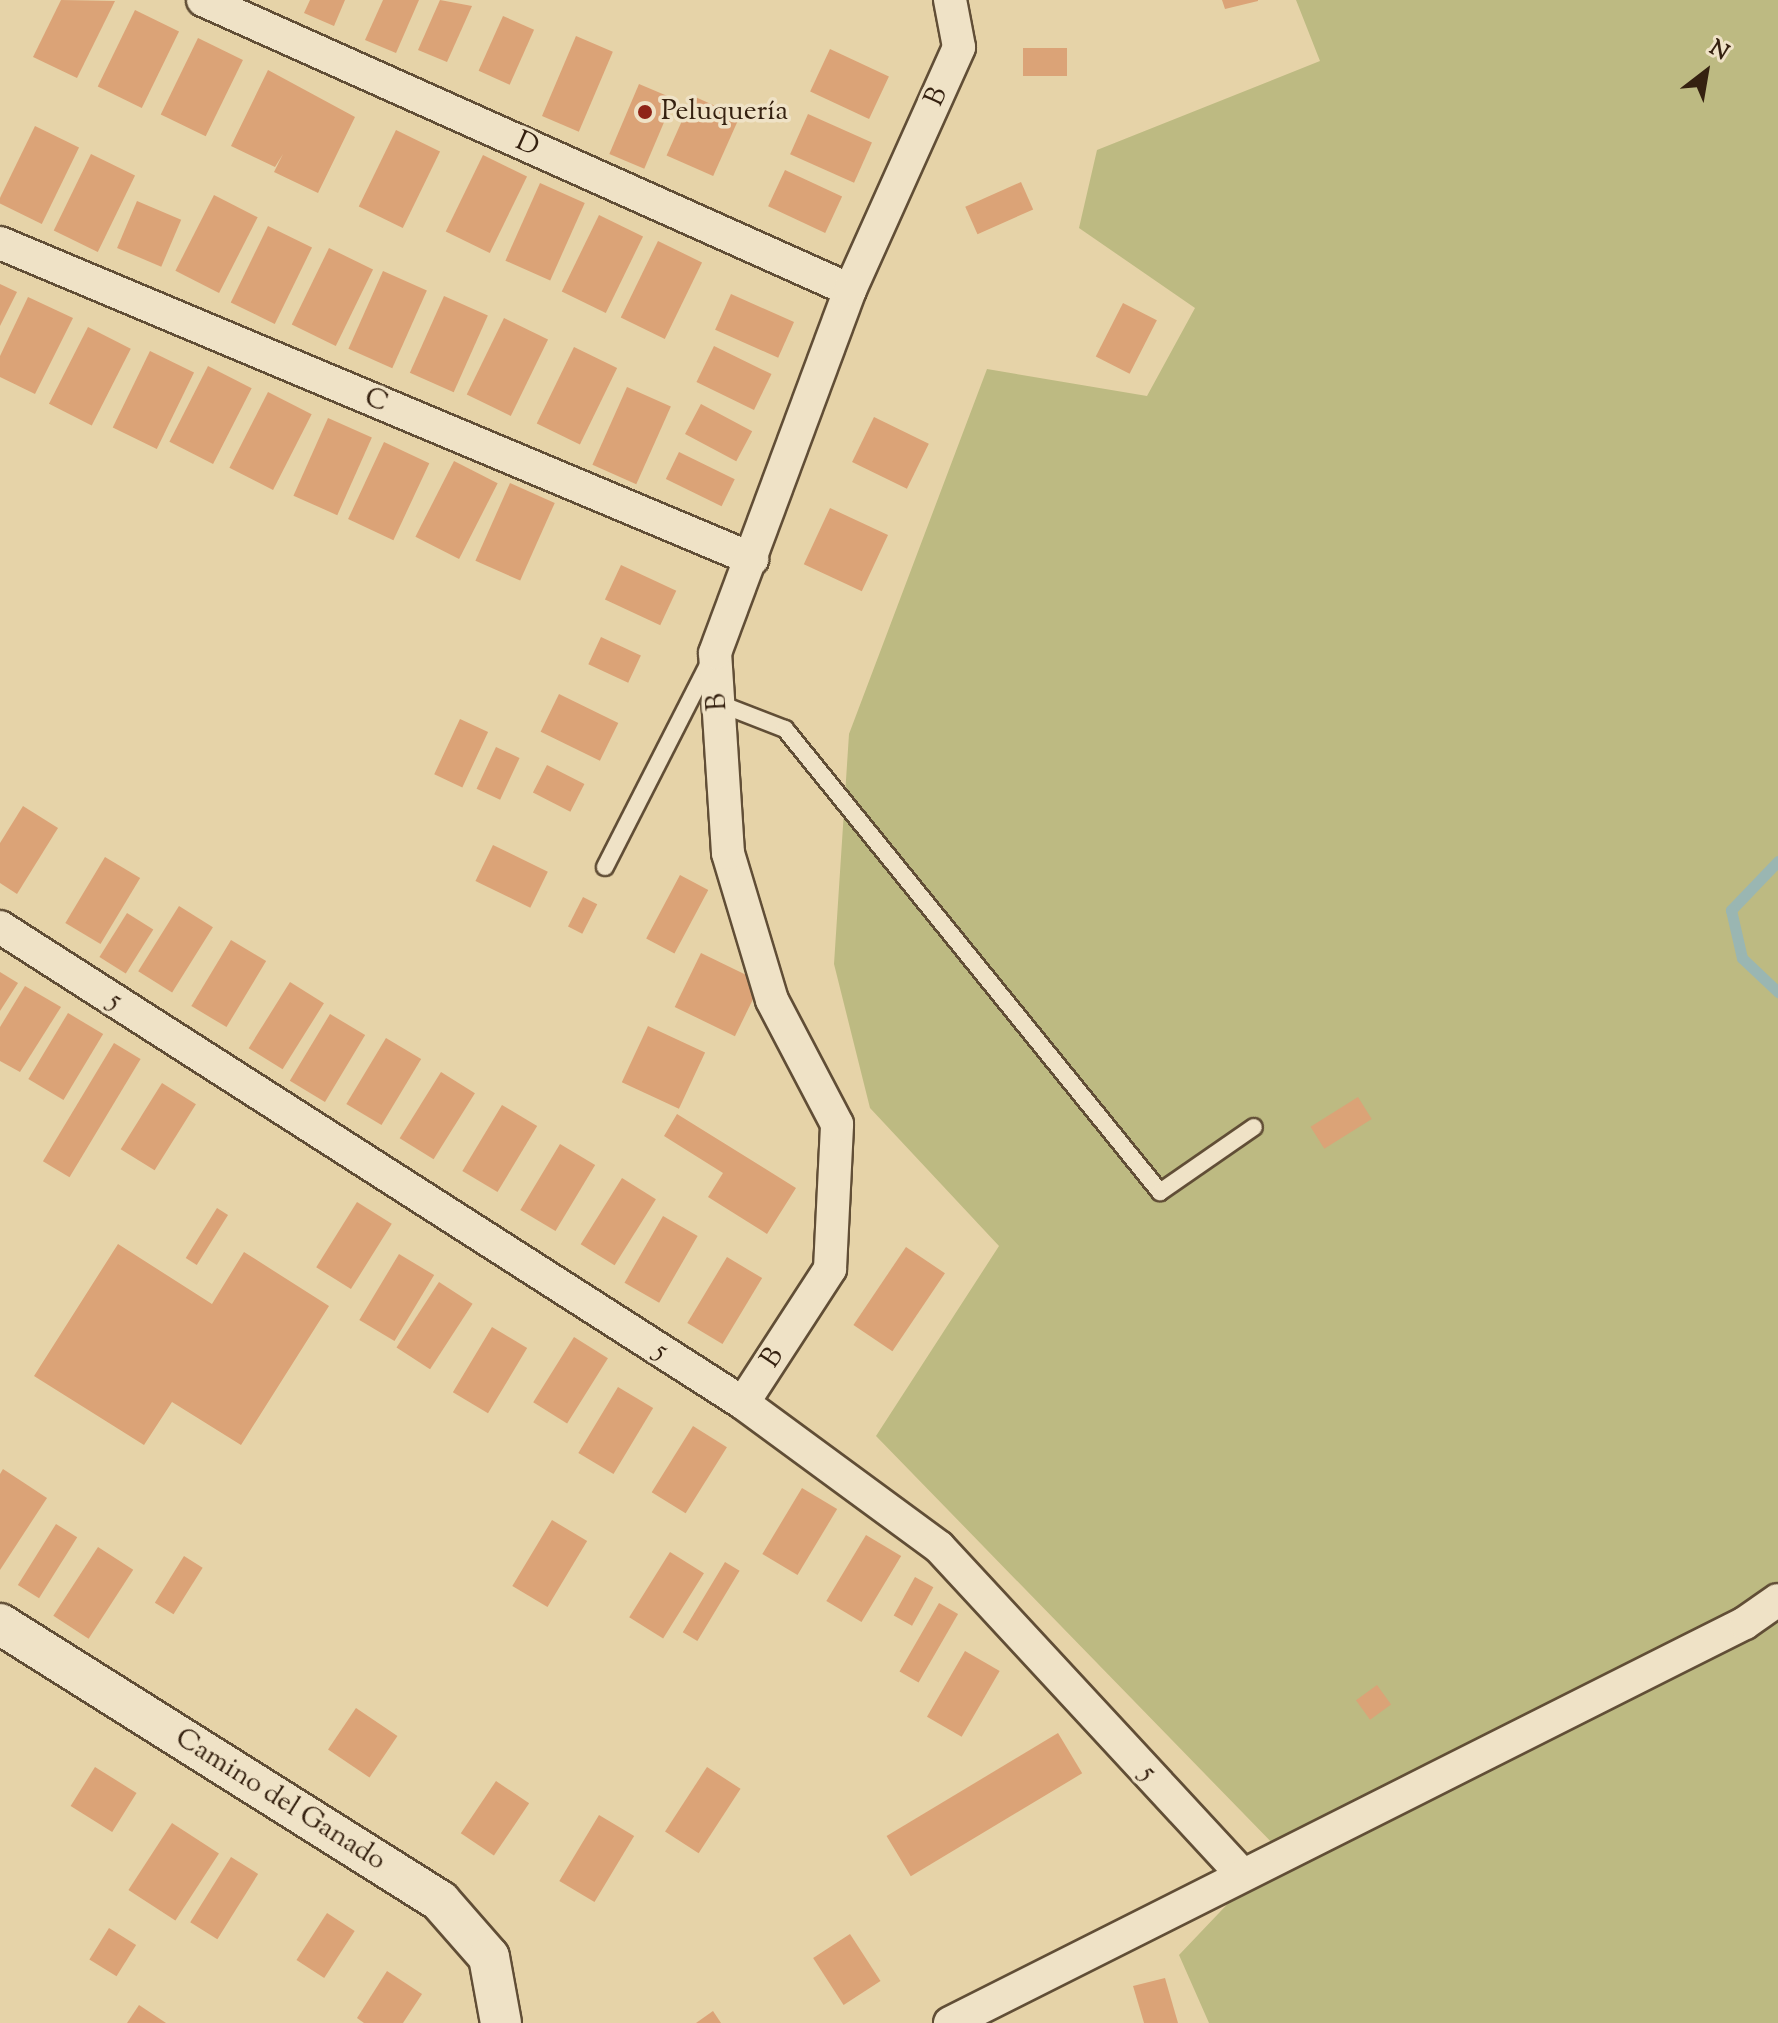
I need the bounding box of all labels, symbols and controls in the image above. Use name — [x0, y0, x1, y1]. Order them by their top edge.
north arrow — [1666, 32, 1746, 112]
text: N — [1703, 33, 1734, 70]
street label: B — [918, 82, 956, 112]
place label: Peluquería — [661, 95, 788, 129]
marker: Peluquería — [636, 103, 654, 121]
street label: D — [510, 125, 544, 165]
street label: C — [359, 381, 393, 421]
street label: B — [701, 692, 735, 712]
street label: 5 — [102, 984, 128, 1018]
street label: 5 — [648, 1334, 674, 1368]
street label: B — [754, 1341, 792, 1375]
street label: Camino del Ganado — [169, 1722, 391, 1878]
street label: 5 — [1132, 1758, 1164, 1788]

